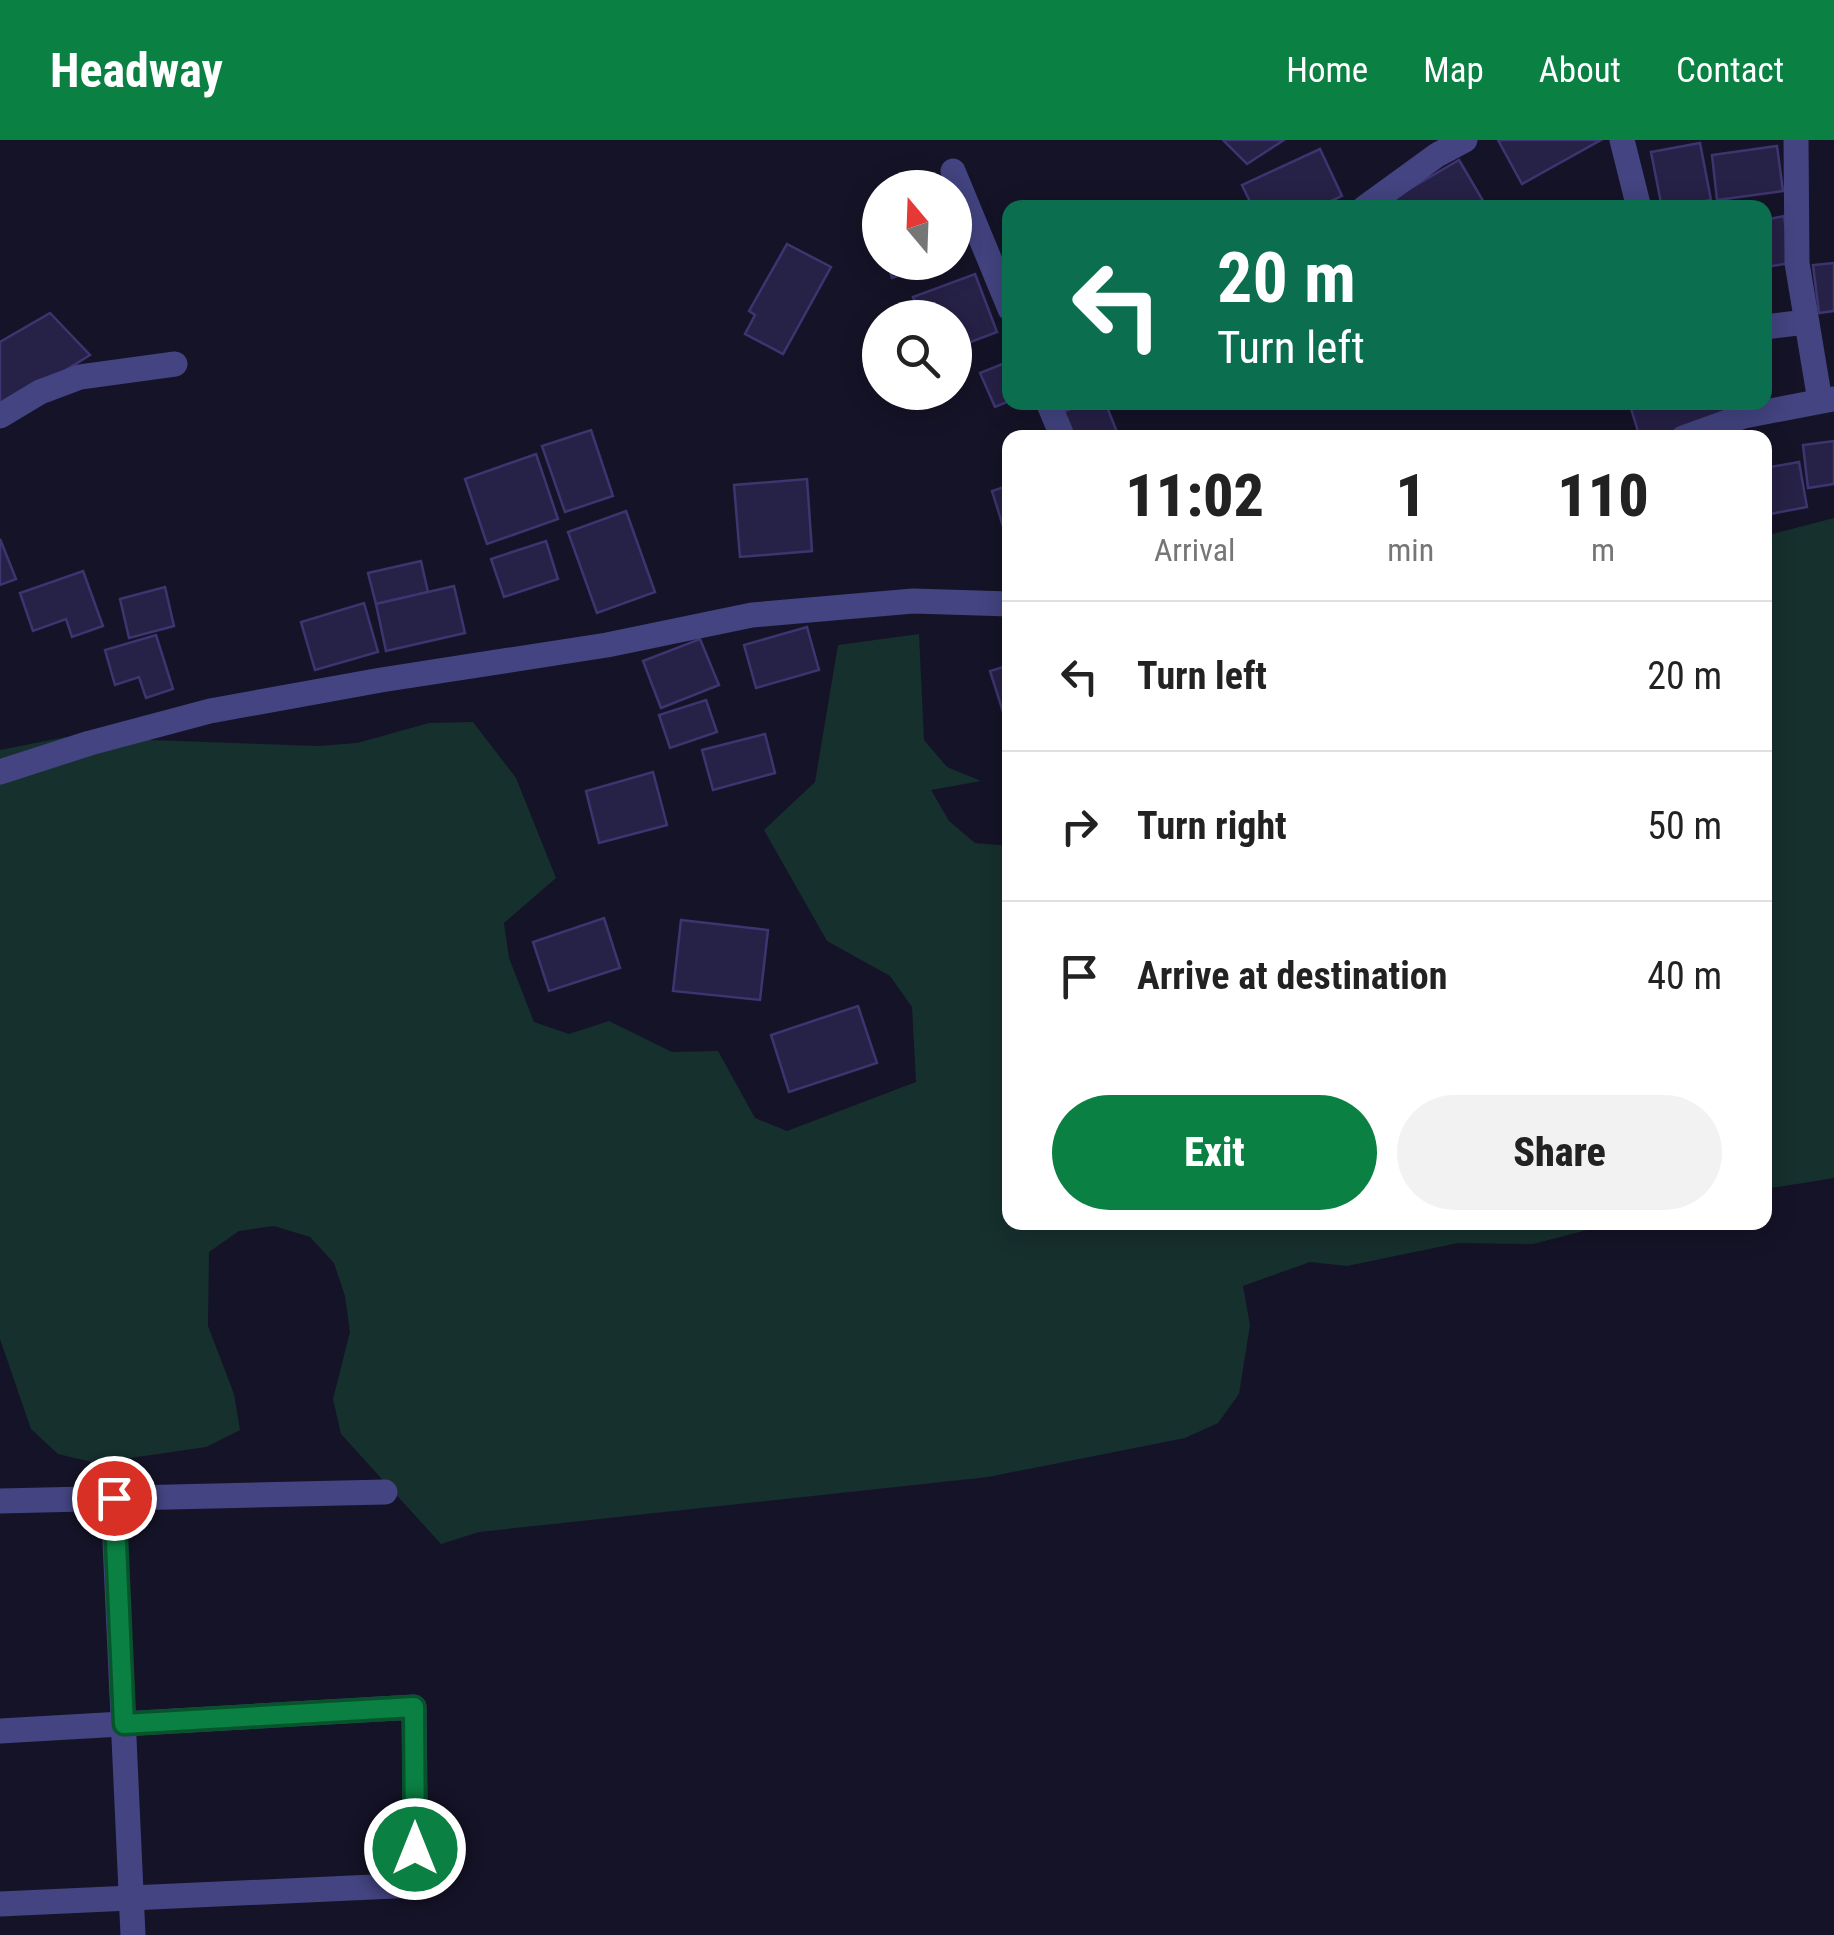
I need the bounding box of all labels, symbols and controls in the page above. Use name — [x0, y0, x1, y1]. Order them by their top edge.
text: Headway — [50, 42, 223, 99]
text: Home — [1286, 50, 1368, 91]
text: Map — [1423, 50, 1484, 91]
text: About — [1539, 50, 1621, 91]
text: Contact — [1676, 50, 1784, 91]
north arrow — [862, 170, 972, 280]
map controls — [862, 170, 972, 410]
text: 20 m — [1217, 237, 1356, 319]
icon: left — [1052, 240, 1182, 370]
button: search — [862, 300, 972, 410]
text: Turn left — [1217, 321, 1365, 374]
text: 11:02 — [1125, 460, 1264, 531]
text: 1 — [1395, 460, 1426, 531]
text: 110 — [1557, 460, 1649, 531]
text: Arrival — [1154, 531, 1235, 569]
text: min — [1387, 531, 1434, 569]
text: m — [1591, 531, 1615, 569]
icon: left — [1052, 649, 1107, 704]
text: Turn left — [1137, 654, 1267, 698]
text: 20 m — [1647, 654, 1722, 698]
icon: right — [1052, 799, 1107, 854]
text: Turn right — [1137, 804, 1287, 848]
text: 50 m — [1647, 804, 1722, 848]
icon: arrive — [1052, 949, 1107, 1004]
text: Arrive at destination — [1137, 954, 1447, 998]
text: 40 m — [1647, 954, 1722, 998]
button: Exit — [1052, 1095, 1377, 1210]
button: Share — [1397, 1095, 1722, 1210]
pin — [72, 1456, 157, 1541]
icon: arrive — [87, 1471, 142, 1526]
position arrow — [363, 1797, 467, 1901]

